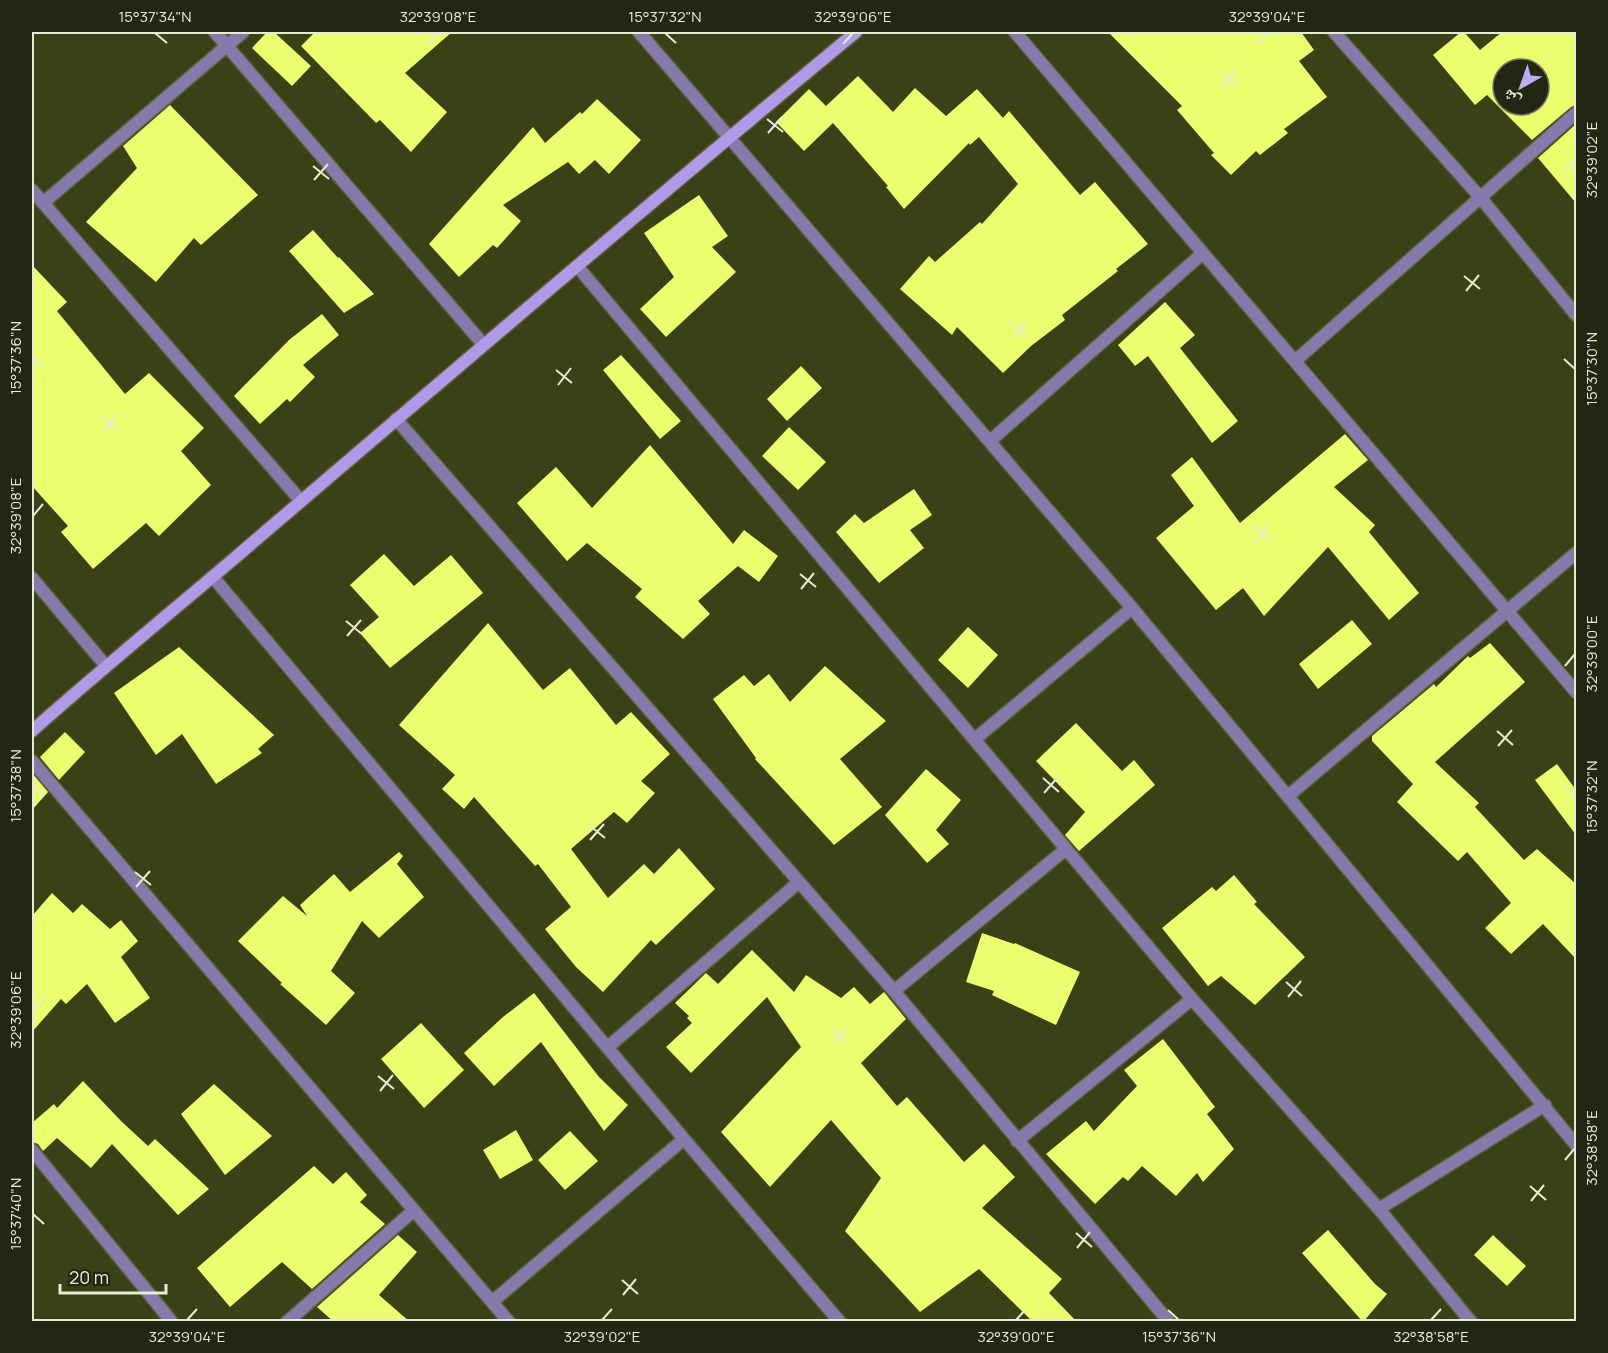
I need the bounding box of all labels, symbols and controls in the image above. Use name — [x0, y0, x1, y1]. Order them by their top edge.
text: 15°37'34"N — [118, 6, 192, 27]
text: 32°39'08"E — [400, 6, 476, 27]
text: 15°37'32"N — [628, 6, 702, 27]
text: 32°39'06"E — [814, 6, 892, 27]
text: 32°39'04"E — [1229, 6, 1305, 27]
north arrow — [1491, 57, 1551, 117]
text: ش — [1498, 85, 1525, 112]
text: 32°39'02"E — [1581, 122, 1602, 198]
text: 15°37'36"N — [5, 321, 26, 395]
text: 15°37'30"N — [1581, 332, 1602, 406]
text: 32°39'08"E — [5, 478, 26, 554]
text: 32°39'00"E — [1581, 615, 1602, 693]
text: 15°37'38"N — [5, 749, 26, 823]
text: 15°37'32"N — [1581, 760, 1602, 834]
text: 32°39'06"E — [5, 971, 26, 1049]
text: 32°38'58"E — [1581, 1110, 1602, 1186]
text: 15°37'40"N — [5, 1178, 26, 1250]
scale bar — [60, 1257, 166, 1295]
text: 20 m — [69, 1265, 109, 1289]
text: 32°39'04"E — [149, 1326, 225, 1347]
text: 32°39'02"E — [564, 1326, 640, 1347]
text: 32°39'00"E — [977, 1326, 1055, 1347]
text: 15°37'36"N — [1142, 1326, 1216, 1347]
text: 32°38'58"E — [1393, 1326, 1469, 1347]

